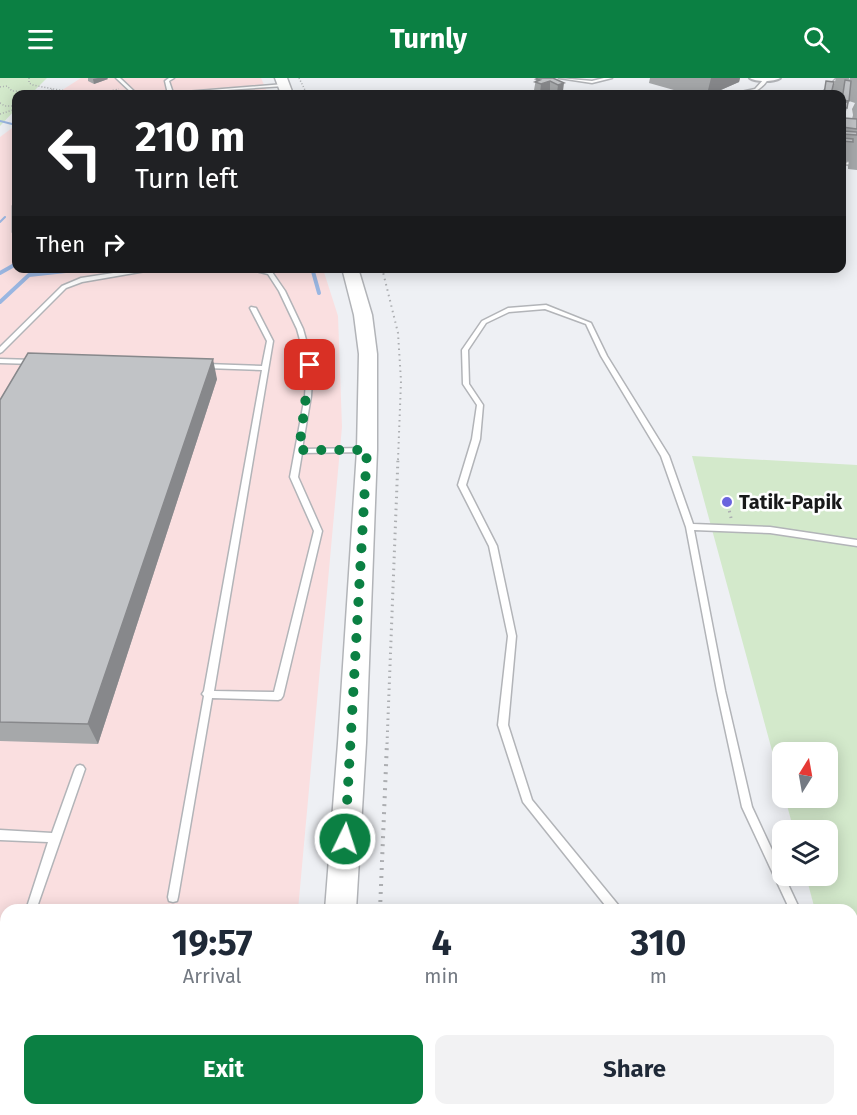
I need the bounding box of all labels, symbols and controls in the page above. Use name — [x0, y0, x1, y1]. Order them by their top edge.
icon: menu — [24, 23, 57, 56]
text: Turnly — [390, 23, 467, 55]
icon: search — [800, 23, 833, 56]
text: 210 m — [135, 112, 245, 162]
icon: left — [36, 114, 114, 192]
text: Turn left — [135, 163, 238, 195]
icon: right — [97, 228, 130, 261]
text: Then — [36, 231, 85, 258]
pin — [284, 339, 335, 390]
icon: arrive — [293, 348, 326, 381]
place label: Tatik-Papik — [739, 490, 843, 514]
marker: Tatik-Papik — [720, 495, 734, 509]
north arrow — [772, 742, 838, 808]
map controls — [772, 742, 838, 886]
position arrow — [313, 807, 377, 871]
button: layers — [772, 820, 838, 886]
text: 19:57 — [172, 921, 253, 965]
text: 4 — [431, 921, 452, 965]
text: 310 — [631, 921, 686, 965]
text: Arrival — [183, 964, 241, 988]
text: min — [424, 964, 459, 988]
text: m — [650, 964, 667, 988]
button: Exit — [24, 1035, 423, 1104]
button: Share — [435, 1035, 834, 1104]

